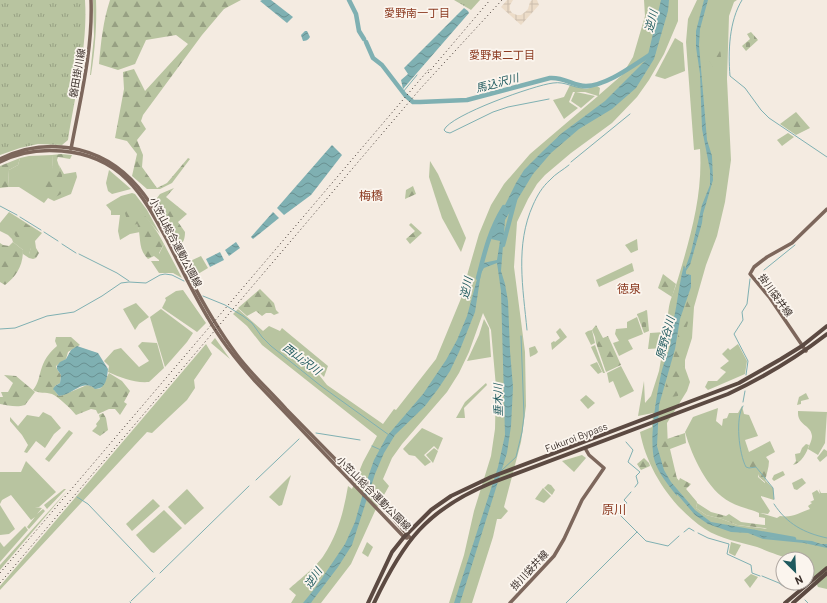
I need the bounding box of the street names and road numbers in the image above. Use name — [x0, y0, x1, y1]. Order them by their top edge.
street label: 磐田掛川線 — [67, 47, 87, 99]
street label: 小笠山総合運動公園線 — [147, 195, 205, 289]
street label: 掛川袋井線 — [756, 271, 796, 319]
street label: Fukuroi Bypass — [543, 420, 609, 454]
street label: 小笠山総合運動公園線 — [334, 453, 414, 533]
street label: 掛川袋井線 — [508, 548, 550, 592]

